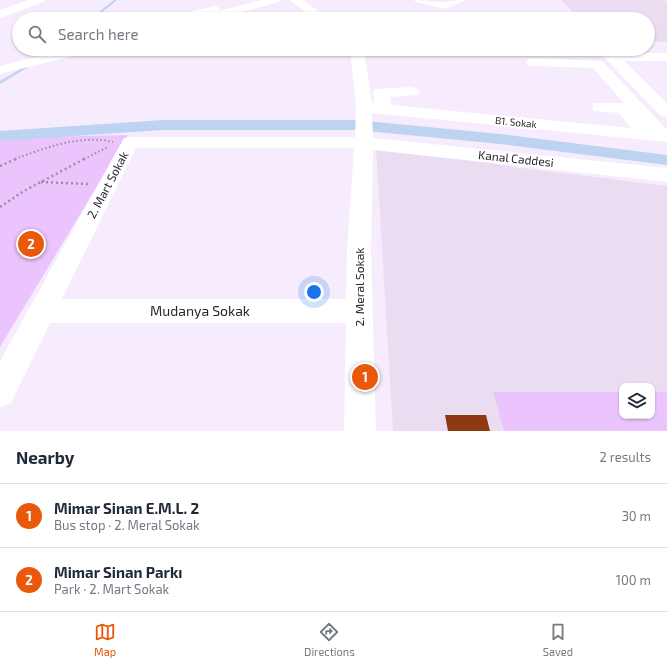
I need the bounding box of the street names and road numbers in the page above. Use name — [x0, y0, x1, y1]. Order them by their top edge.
street label: B1. Sokak — [495, 114, 537, 130]
street label: Kanal Caddesi — [478, 147, 555, 169]
street label: 2. Mart Sokak — [84, 149, 131, 220]
street label: 2. Meral Sokak — [352, 248, 366, 326]
street label: Mudanya Sokak — [150, 302, 250, 319]

